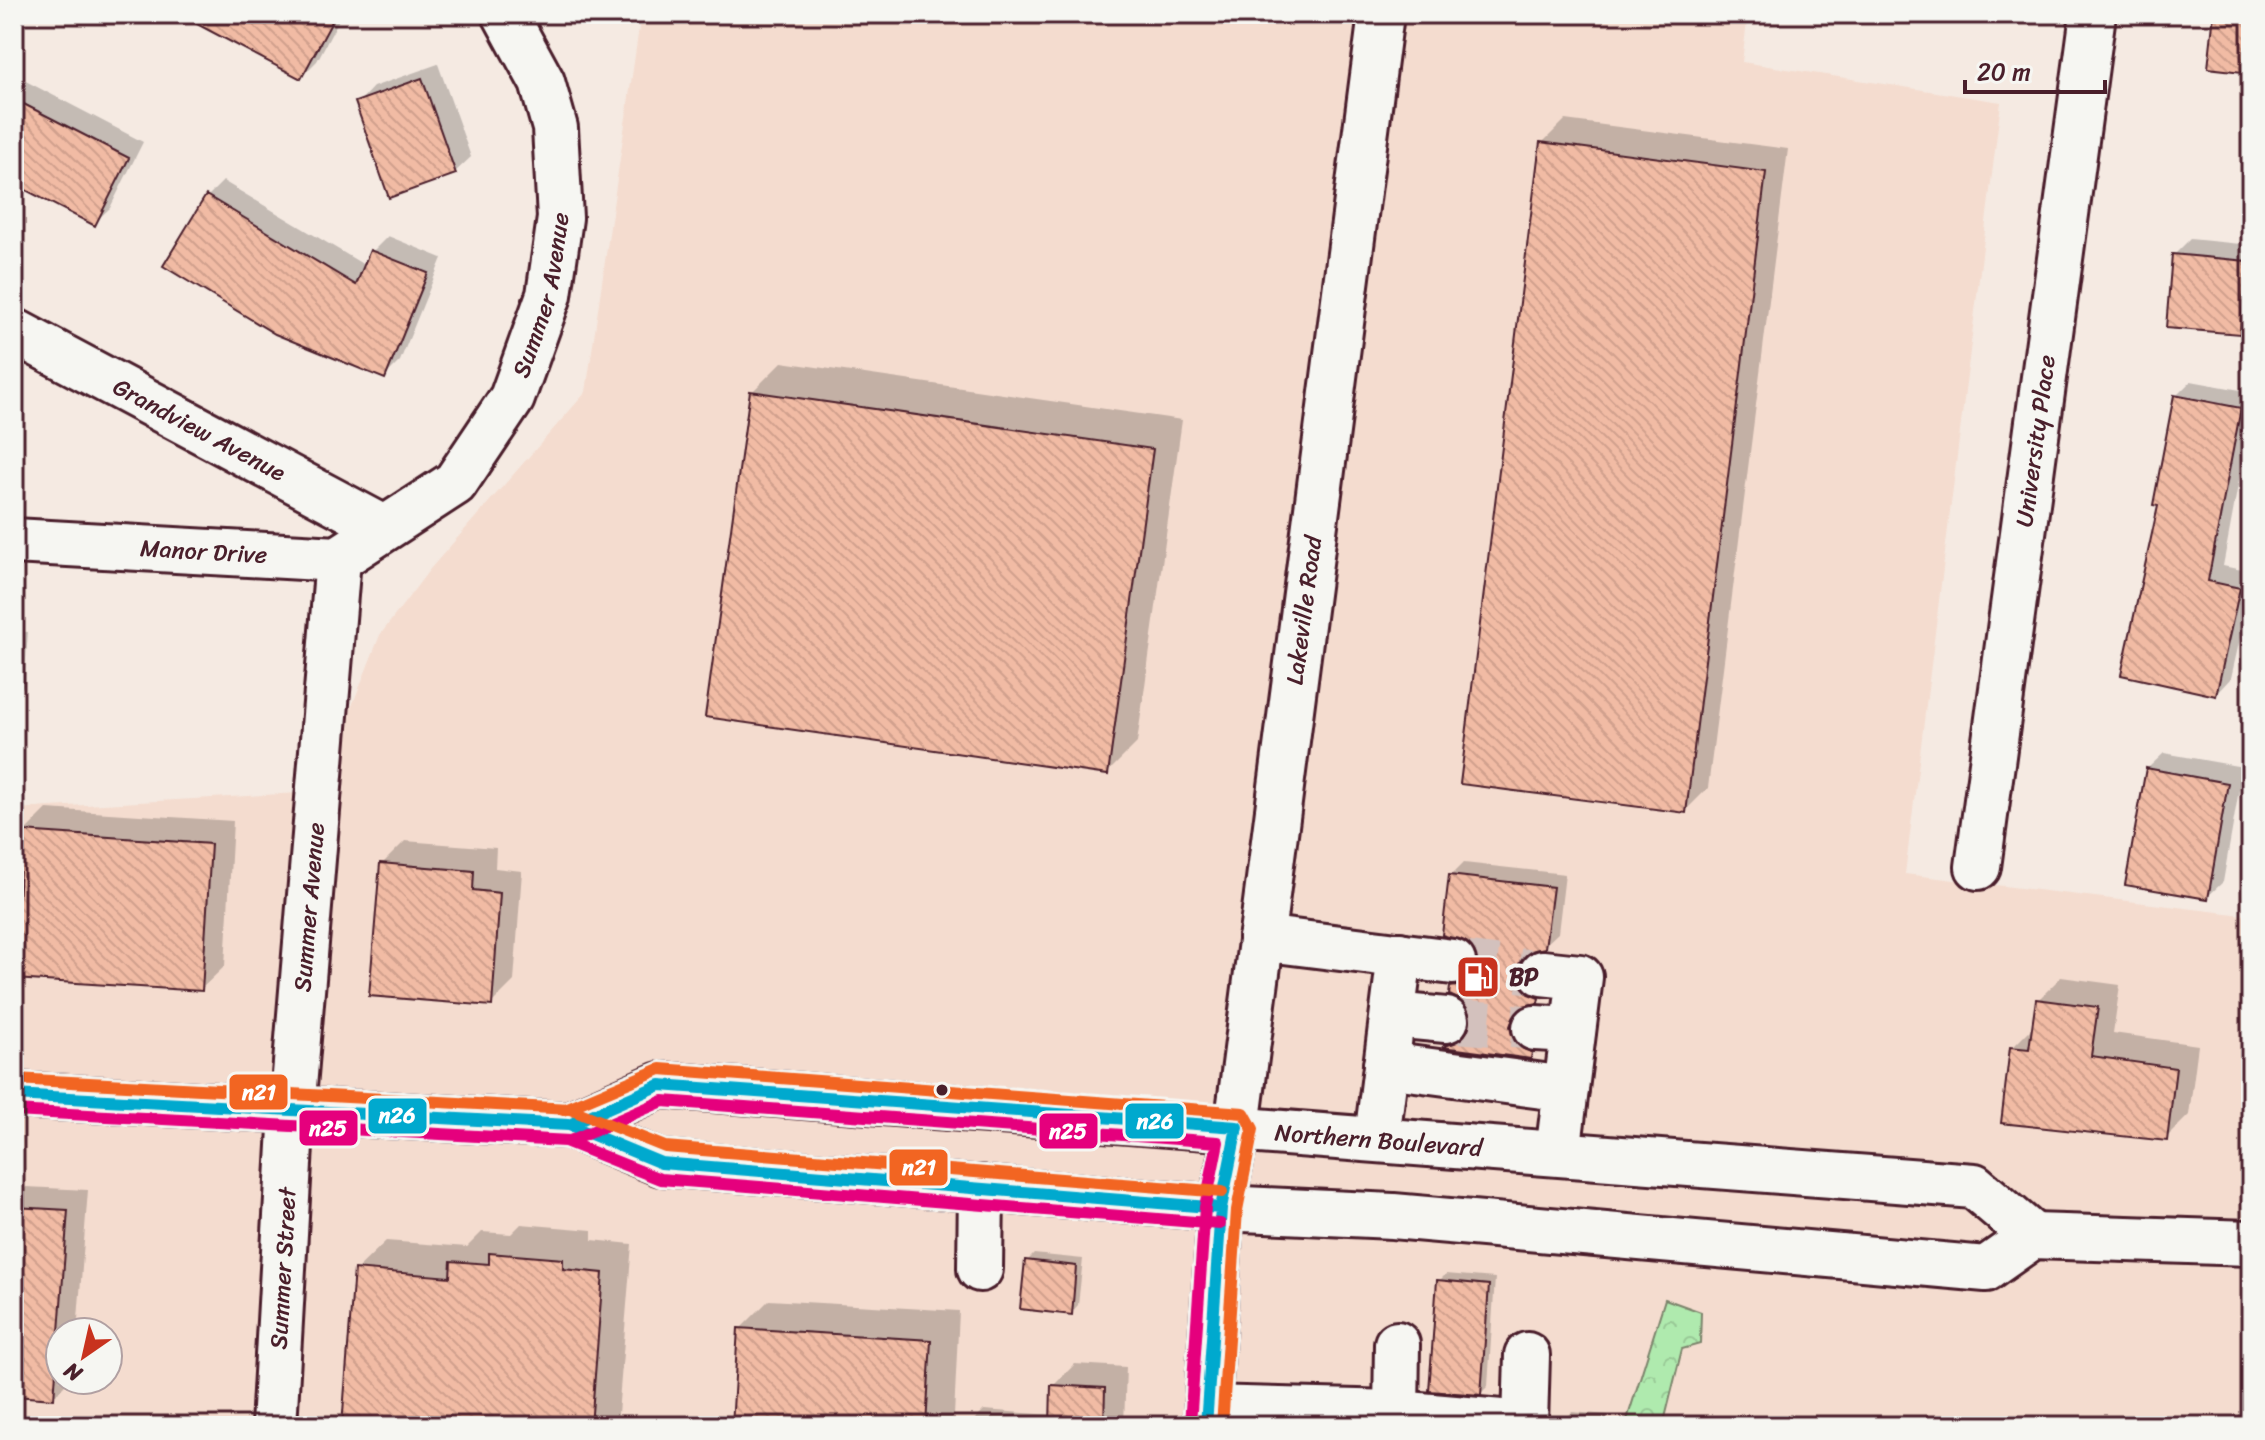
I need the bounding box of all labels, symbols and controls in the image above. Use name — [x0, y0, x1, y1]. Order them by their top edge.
scale bar — [1965, 44, 2105, 94]
text: 20 m — [1977, 51, 2031, 93]
street label: Summer Avenue — [500, 210, 582, 384]
street label: University Place — [2003, 352, 2068, 530]
street label: Grandview Avenue — [105, 366, 294, 493]
street label: Manor Drive — [139, 527, 268, 576]
street label: Lakeville Road — [1273, 532, 1334, 687]
street label: Summer Avenue — [281, 821, 337, 994]
fuel station icon: BP — [1454, 953, 1502, 1001]
place label: BP — [1509, 956, 1539, 998]
line badge: n21 — [228, 1073, 289, 1111]
text: n21 — [241, 1073, 277, 1112]
unlabelled marker — [934, 1082, 950, 1098]
text: n26 — [377, 1096, 416, 1135]
line badge: n26 — [367, 1097, 428, 1135]
line badge: n26 — [1124, 1102, 1185, 1140]
text: n26 — [1135, 1102, 1174, 1141]
line badge: n25 — [298, 1109, 359, 1147]
text: n25 — [308, 1109, 348, 1148]
street label: Northern Boulevard — [1273, 1111, 1485, 1169]
line badge: n25 — [1038, 1112, 1099, 1150]
text: n25 — [1048, 1112, 1088, 1151]
line badge: n21 — [888, 1148, 949, 1187]
text: n21 — [901, 1148, 937, 1187]
street label: Summer Street — [257, 1185, 309, 1350]
north arrow — [44, 1316, 124, 1396]
text: N — [55, 1351, 91, 1393]

